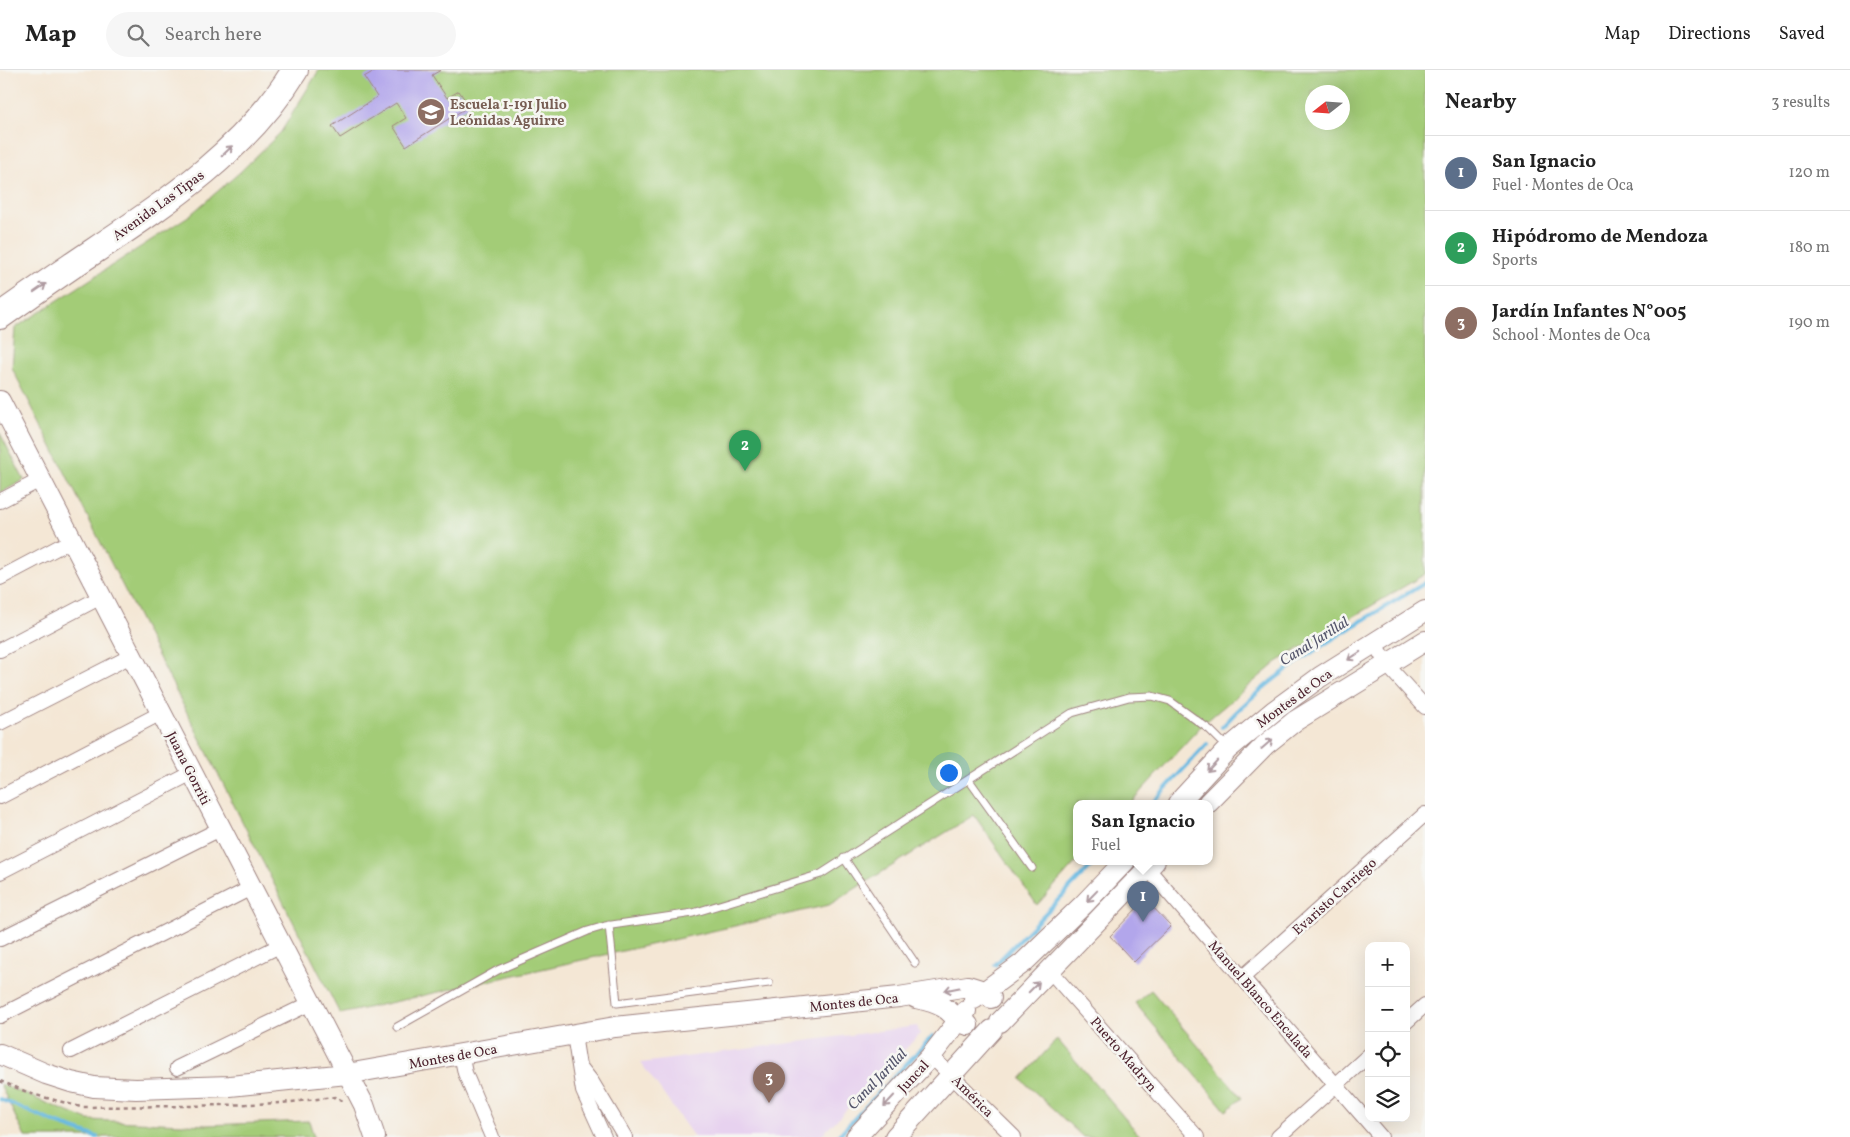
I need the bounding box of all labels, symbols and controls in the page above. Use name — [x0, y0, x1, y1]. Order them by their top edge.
search box — [106, 12, 456, 57]
text: Map — [25, 18, 76, 52]
icon: search — [124, 21, 152, 49]
text: Search here — [164, 22, 262, 48]
text: Map — [1604, 22, 1640, 47]
text: Directions — [1668, 22, 1751, 47]
text: Saved — [1779, 22, 1825, 47]
north arrow — [1305, 85, 1350, 130]
text: Nearby — [1445, 88, 1516, 117]
text: 3 results — [1771, 92, 1830, 114]
place label: Escuela 1-191 Julio Leónidas Aguirre — [450, 96, 567, 131]
school or university icon: Escuela 1-191 Julio Leónidas Aguirre — [416, 97, 446, 127]
one-way arrow — [221, 145, 233, 157]
text: San Ignacio — [1492, 149, 1596, 175]
text: 1 — [1458, 162, 1464, 184]
text: 120 m — [1788, 162, 1830, 184]
street label: Avenida Las Tipas — [109, 166, 209, 246]
text: Fuel · Montes de Oca — [1492, 175, 1634, 197]
text: Hipódromo de Mendoza — [1492, 224, 1708, 250]
text: 2 — [1457, 237, 1465, 259]
text: 180 m — [1789, 237, 1830, 259]
text: Sports — [1492, 250, 1538, 272]
one-way arrow — [33, 283, 47, 293]
text: Jardín Infantes N°005 — [1492, 299, 1686, 325]
text: 3 — [1457, 312, 1465, 334]
text: 190 m — [1788, 312, 1830, 334]
text: School · Montes de Oca — [1492, 325, 1651, 347]
pin: 2 — [729, 430, 761, 471]
water label: Canal Jarillal — [1276, 613, 1354, 672]
one-way arrow — [1347, 650, 1361, 661]
street label: Montes de Oca — [1253, 665, 1337, 733]
street label: Juana Gorriti — [161, 729, 214, 809]
one-way arrow — [1260, 739, 1273, 750]
one-way arrow — [1206, 759, 1218, 772]
your location — [936, 760, 962, 786]
popup — [1073, 800, 1213, 865]
text: San Ignacio — [1091, 809, 1195, 835]
text: Fuel — [1091, 835, 1121, 857]
street label: Evaristo Carriego — [1289, 854, 1381, 940]
pin: 1 — [1127, 881, 1159, 922]
one-way arrow — [1086, 890, 1098, 902]
street label: Manuel Blanco Encalada — [1203, 937, 1316, 1063]
map controls — [1365, 942, 1410, 1122]
button: + — [1365, 942, 1410, 987]
one-way arrow — [1028, 981, 1040, 993]
one-way arrow — [944, 985, 960, 994]
button: − — [1365, 987, 1410, 1032]
street label: Montes de Oca — [809, 989, 900, 1018]
street label: Puerto Madryn — [1085, 1014, 1161, 1096]
button: locate — [1365, 1032, 1410, 1077]
street label: Montes de Oca — [408, 1040, 499, 1075]
water label: Canal Jarillal — [843, 1045, 913, 1115]
street label: Juncal — [894, 1057, 934, 1098]
pin: 3 — [753, 1062, 785, 1103]
street label: América — [947, 1072, 997, 1122]
button: layers — [1365, 1077, 1410, 1122]
one-way arrow — [883, 1095, 895, 1108]

